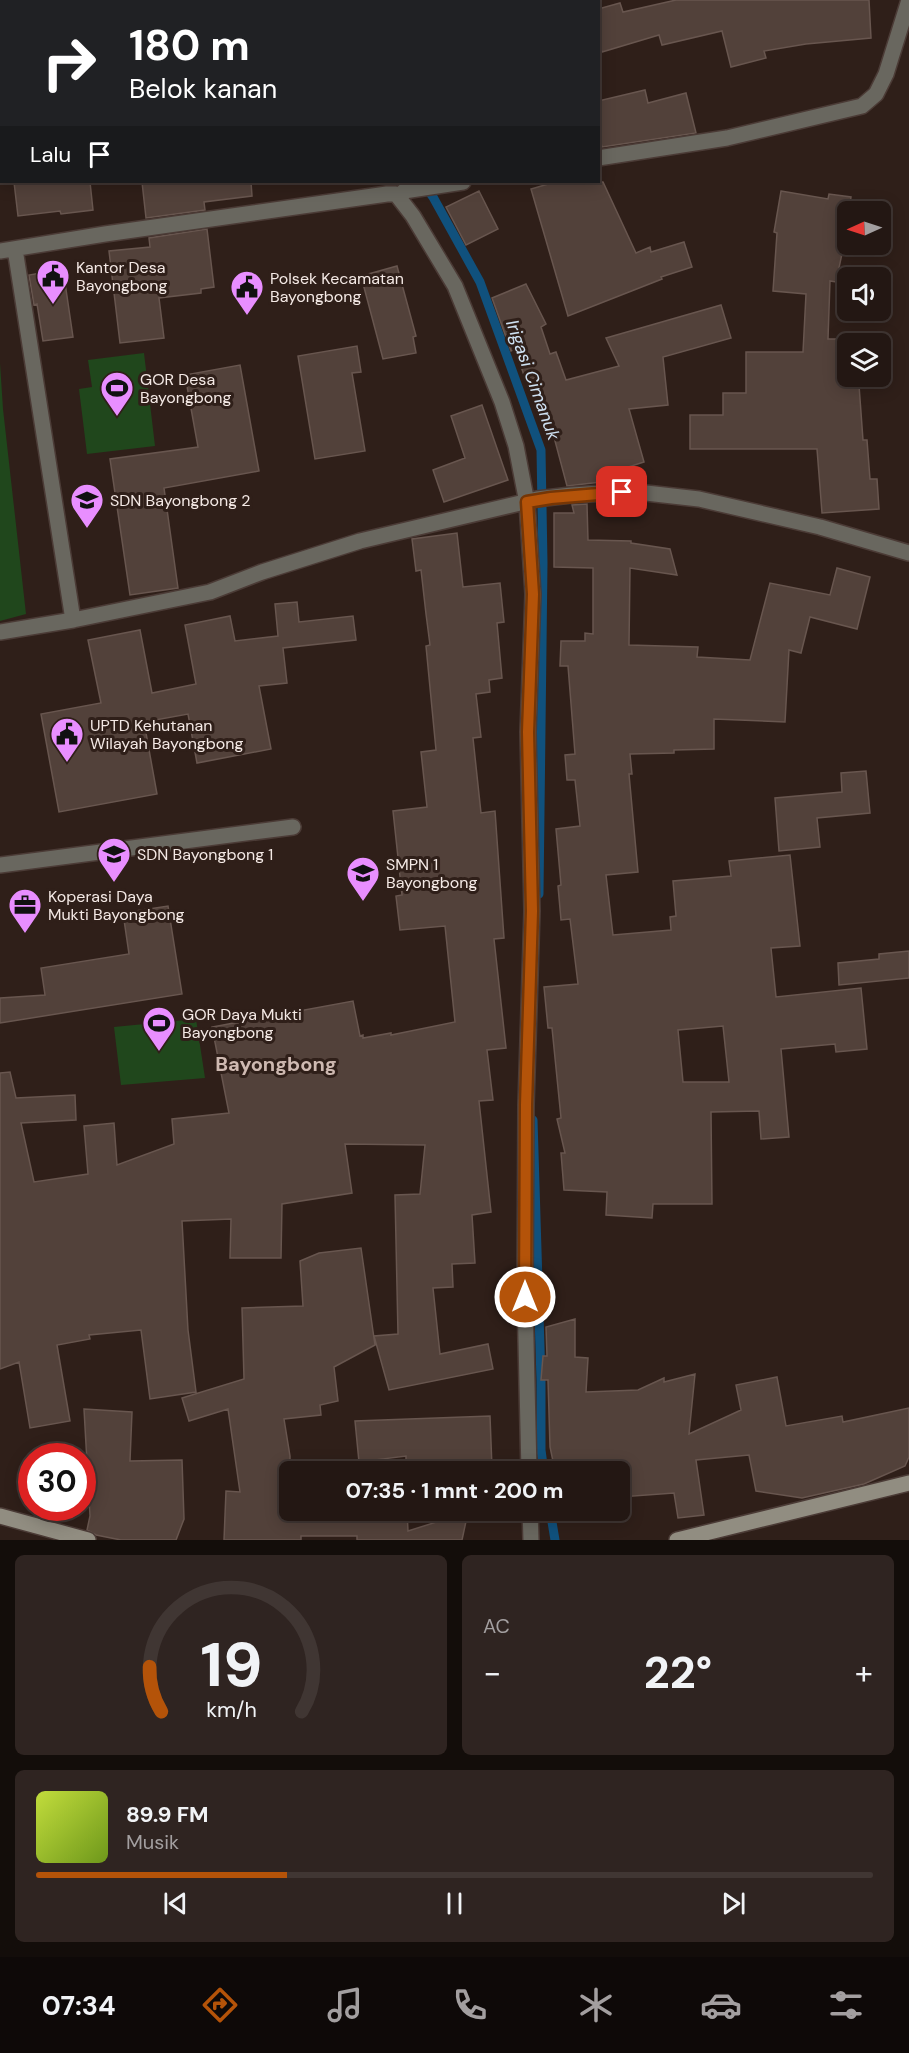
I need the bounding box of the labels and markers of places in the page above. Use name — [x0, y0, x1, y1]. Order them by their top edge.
place label: Kantor Desa Bayongbong — [76, 257, 168, 296]
public building icon: Kantor Desa Bayongbong — [35, 258, 71, 305]
place label: Polsek Kecamatan Bayongbong — [270, 268, 404, 307]
public building icon: Polsek Kecamatan Bayongbong — [229, 269, 265, 316]
place label: GOR Desa Bayongbong — [140, 369, 232, 408]
sports icon: GOR Desa Bayongbong — [99, 370, 135, 417]
pin — [596, 466, 647, 517]
school or university icon: SDN Bayongbong 2 — [69, 482, 105, 529]
place label: SDN Bayongbong 2 — [110, 490, 251, 511]
place label: UPTD Kehutanan Wilayah Bayongbong — [90, 715, 243, 754]
public building icon: UPTD Kehutanan Wilayah Bayongbong — [49, 716, 85, 763]
school or university icon: SDN Bayongbong 1 — [96, 836, 132, 883]
place label: SDN Bayongbong 1 — [137, 844, 273, 865]
place label: SMPN 1 Bayongbong — [386, 854, 478, 893]
school or university icon: SMPN 1 Bayongbong — [345, 855, 381, 902]
place label: Koperasi Daya Mukti Bayongbong — [48, 886, 185, 925]
office icon: Koperasi Daya Mukti Bayongbong — [7, 887, 43, 934]
place label: GOR Daya Mukti Bayongbong — [182, 1004, 302, 1043]
sports icon: GOR Daya Mukti Bayongbong — [141, 1005, 177, 1052]

